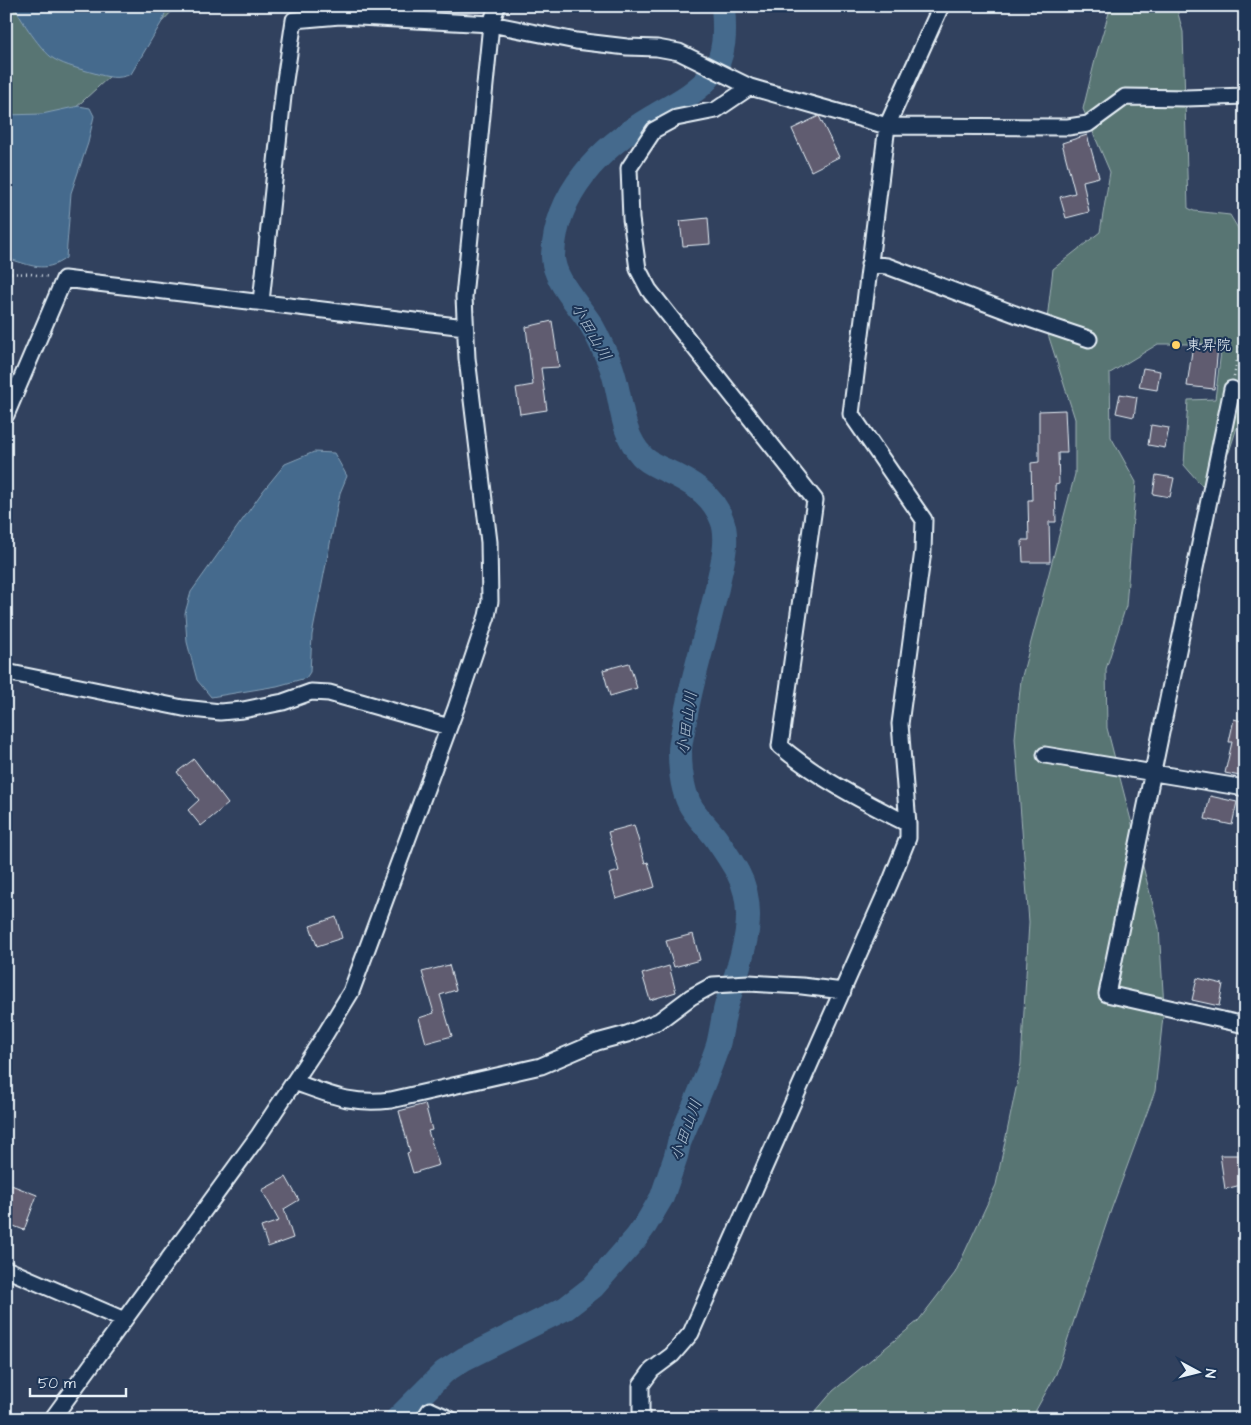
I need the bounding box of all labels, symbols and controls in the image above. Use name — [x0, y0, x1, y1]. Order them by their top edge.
water label: 小田山川 — [565, 299, 617, 365]
place label: 東昇院 — [1186, 335, 1231, 356]
marker: 東昇院 — [1170, 339, 1182, 351]
water label: 小田山川 — [672, 690, 702, 756]
water label: 小田山川 — [665, 1096, 707, 1164]
north arrow — [1174, 1348, 1224, 1398]
scale bar — [30, 1365, 126, 1397]
text: N — [1199, 1368, 1220, 1379]
text: 50 m — [38, 1373, 76, 1394]

